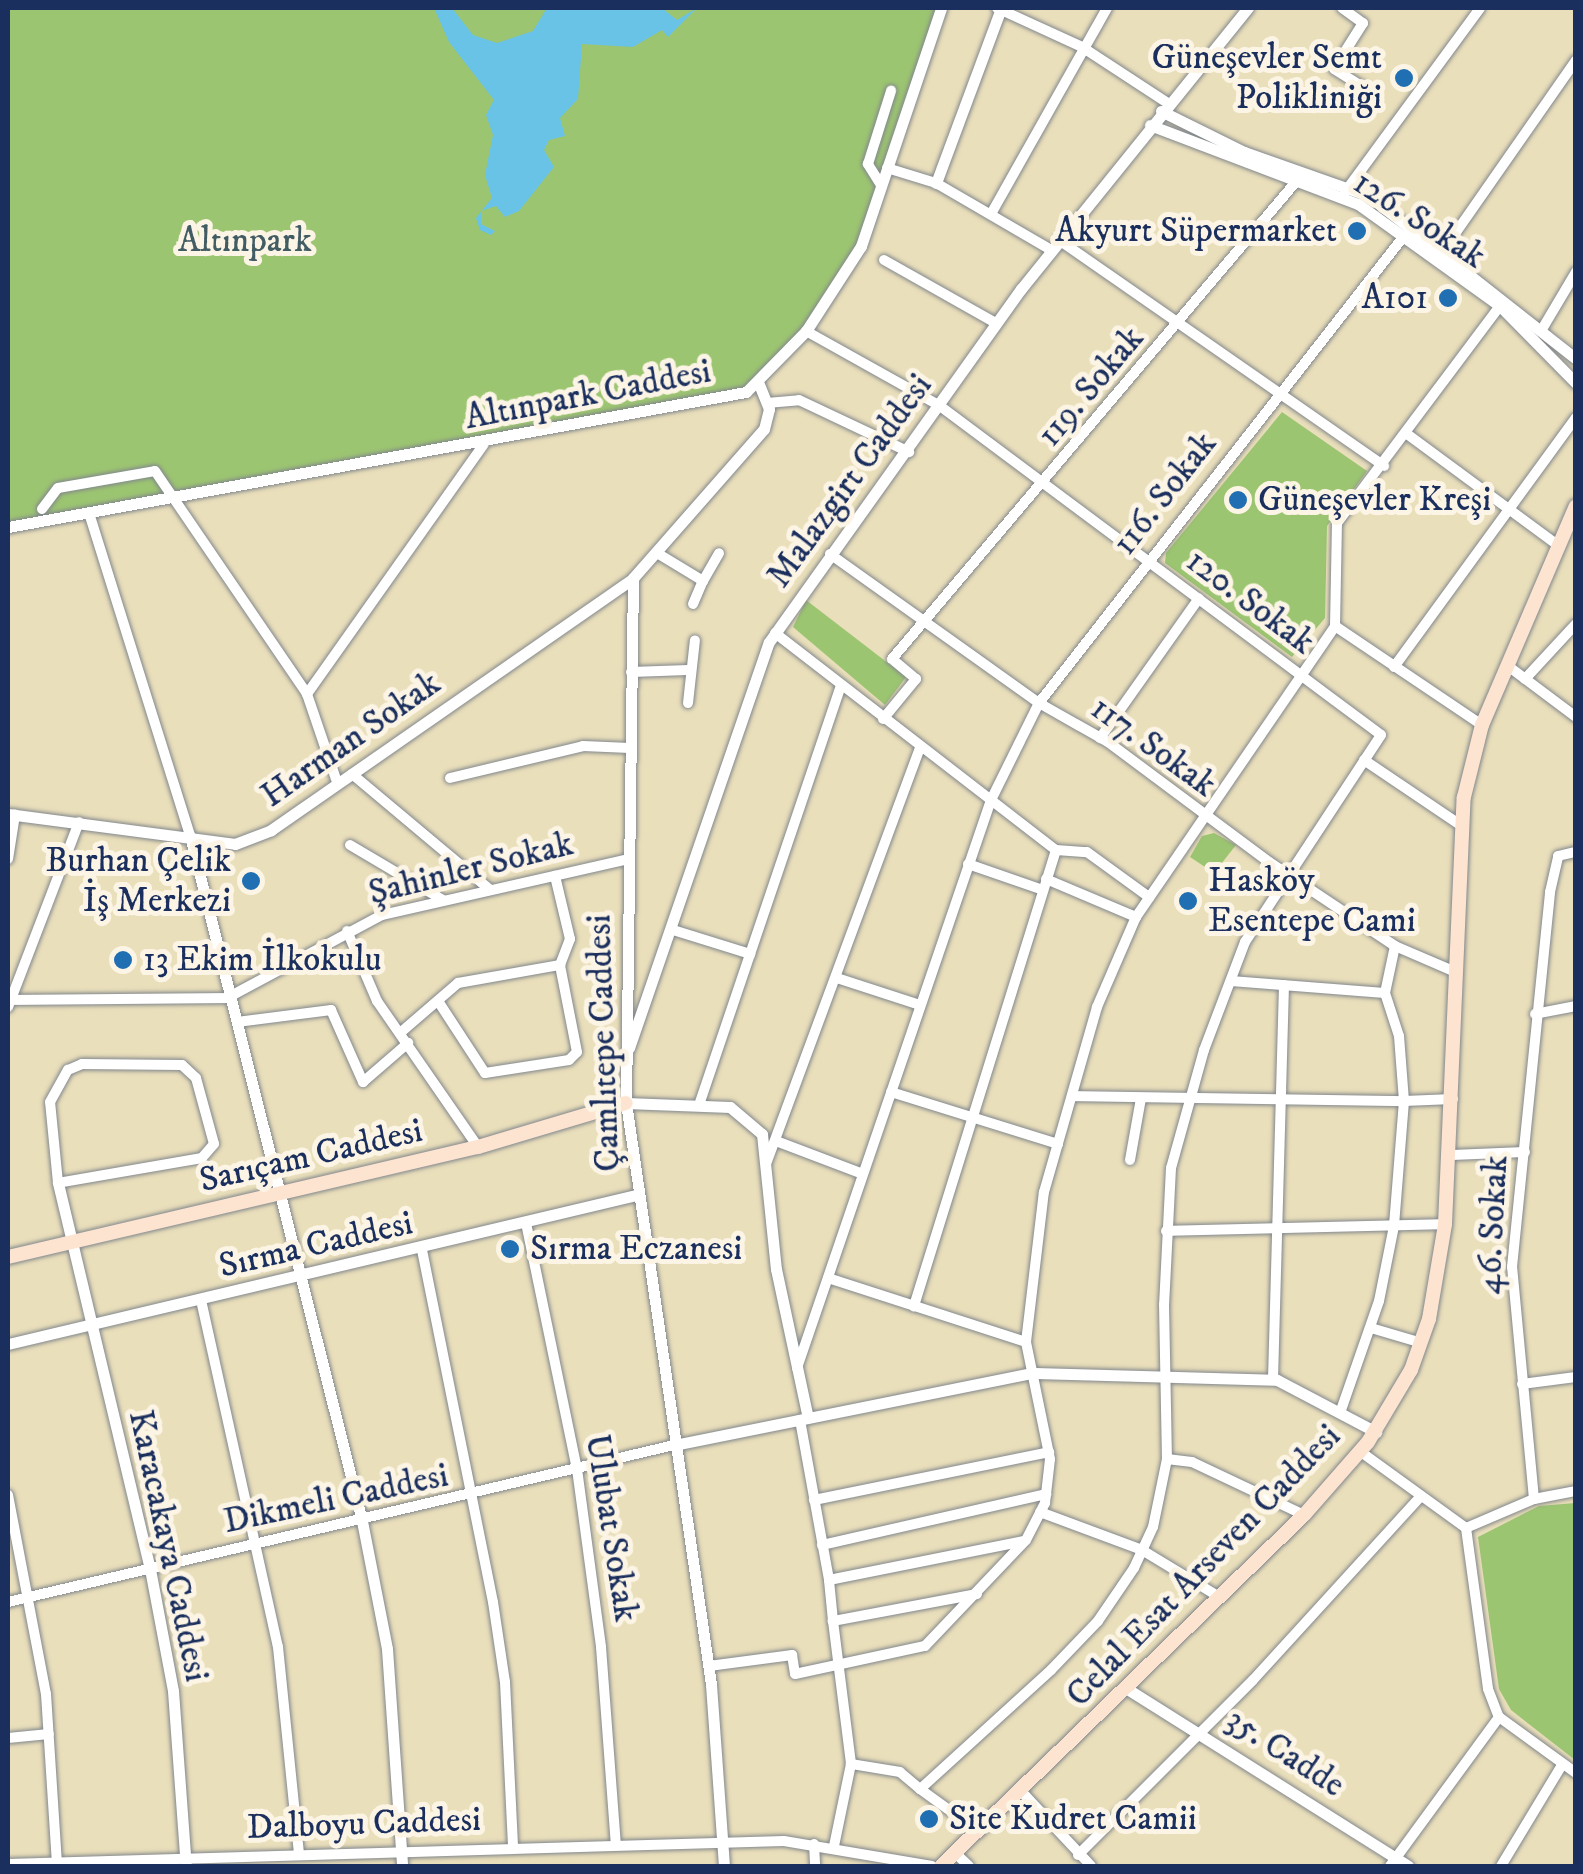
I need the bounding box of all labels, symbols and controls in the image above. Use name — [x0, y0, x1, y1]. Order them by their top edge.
place label: Güneşevler Semt Polikliniği — [1151, 37, 1382, 119]
marker: Güneşevler Semt Polikliniği — [1391, 65, 1417, 91]
street label: 126. Sokak — [1345, 162, 1493, 278]
place label: Akyurt Süpermarket — [1055, 210, 1337, 252]
park label: Altınpark — [178, 220, 312, 262]
marker: Akyurt Süpermarket — [1346, 220, 1368, 242]
place label: A101 — [1361, 277, 1428, 319]
marker: A101 — [1437, 287, 1459, 309]
street label: 119. Sokak — [1029, 318, 1153, 456]
street label: Altınpark Caddesi — [461, 351, 715, 439]
street label: Malazgirt Caddesi — [759, 366, 941, 596]
street label: 116. Sokak — [1104, 424, 1226, 564]
place label: Güneşevler Kreşi — [1258, 479, 1491, 521]
marker: Güneşevler Kreşi — [1227, 489, 1249, 511]
street label: 120. Sokak — [1178, 540, 1322, 664]
street label: Harman Sokak — [253, 663, 449, 817]
street label: 117. Sokak — [1082, 688, 1224, 806]
street label: Şahinler Sokak — [364, 823, 578, 915]
place label: Burhan Çelik İş Merkezi — [45, 840, 231, 922]
place label: Hasköy Esentepe Cami — [1208, 860, 1416, 942]
marker: Burhan Çelik İş Merkezi — [240, 870, 262, 892]
marker: Hasköy Esentepe Cami — [1177, 890, 1199, 912]
street label: Çamlıtepe Caddesi — [579, 914, 629, 1172]
place label: 13 Ekim İlkokulu — [143, 939, 382, 981]
marker: 13 Ekim İlkokulu — [112, 949, 134, 971]
street label: Sarıçam Caddesi — [196, 1110, 426, 1202]
street label: 46. Sokak — [1468, 1155, 1518, 1295]
street label: Sırma Caddesi — [215, 1202, 417, 1288]
place label: Sırma Eczanesi — [530, 1228, 742, 1270]
marker: Sırma Eczanesi — [499, 1238, 521, 1260]
street label: Karacakaya Caddesi — [119, 1406, 217, 1686]
street label: Celal Esat Arseven Caddesi — [1058, 1416, 1350, 1716]
street label: Ulubat Sokak — [575, 1431, 647, 1625]
street label: Dikmeli Caddesi — [220, 1455, 452, 1543]
street label: 35. Cadde — [1218, 1699, 1352, 1807]
place label: Site Kudret Camii — [949, 1798, 1197, 1840]
street label: Dalboyu Caddesi — [246, 1799, 482, 1849]
marker: Site Kudret Camii — [918, 1808, 940, 1830]

